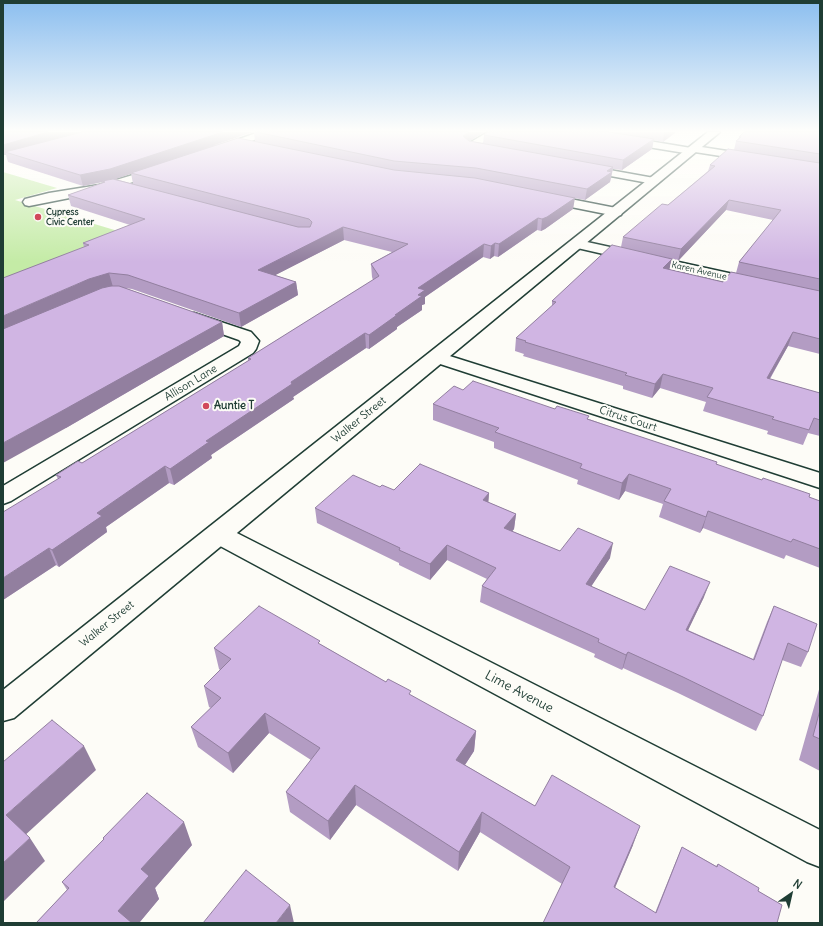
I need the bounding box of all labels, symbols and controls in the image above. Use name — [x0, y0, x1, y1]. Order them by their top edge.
place label: Cypress Civic Center — [46, 207, 94, 228]
marker: Cypress Civic Center — [33, 212, 43, 222]
street label: Karen Avenue — [670, 259, 728, 283]
street label: Allison Lane — [162, 362, 220, 404]
street label: Walker Street — [329, 394, 389, 446]
place label: Auntie T — [214, 399, 254, 413]
marker: Auntie T — [201, 401, 211, 411]
street label: Citrus Court — [597, 403, 659, 435]
street label: Walker Street — [77, 598, 137, 650]
street label: Lime Avenue — [482, 667, 556, 717]
north arrow — [771, 874, 811, 914]
text: N — [791, 876, 805, 892]

